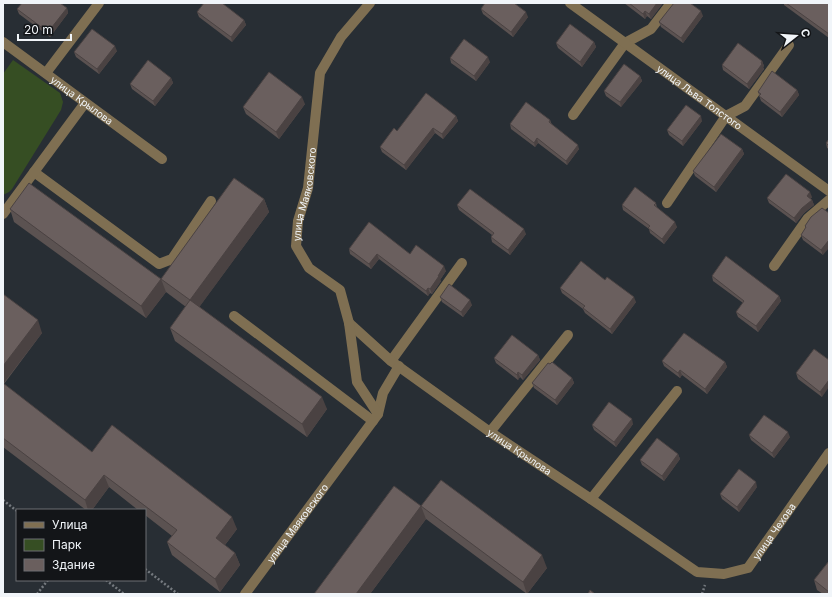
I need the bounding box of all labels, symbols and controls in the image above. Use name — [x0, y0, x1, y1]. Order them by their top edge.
scale bar — [18, 16, 71, 42]
north arrow — [776, 16, 816, 56]
text: 20 m — [24, 22, 53, 37]
text: С — [798, 27, 813, 39]
street label: улица Льва Толстого — [655, 62, 744, 132]
street label: улица Крылова — [48, 73, 116, 127]
street label: улица Маяковского — [290, 147, 318, 242]
street label: улица Крылова — [485, 426, 554, 477]
street label: улица Маяковского — [264, 481, 330, 565]
street label: улица Чехова — [750, 501, 798, 562]
legend — [16, 509, 146, 581]
text: Улица — [52, 517, 87, 532]
text: Парк — [52, 537, 82, 552]
text: Здание — [52, 557, 95, 572]

